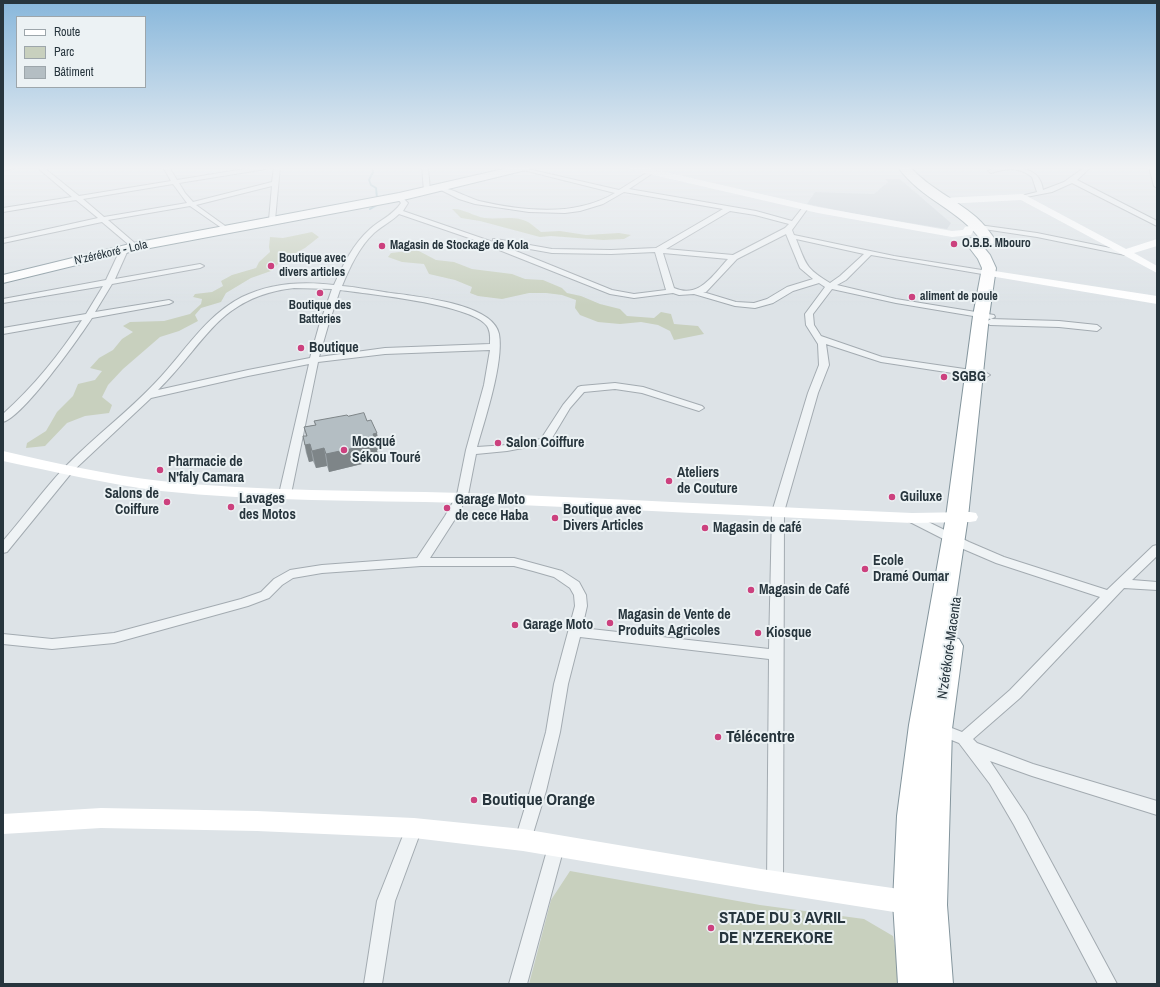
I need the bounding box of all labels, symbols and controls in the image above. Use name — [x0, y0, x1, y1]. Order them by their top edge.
legend — [16, 16, 146, 88]
text: Route — [54, 24, 80, 40]
text: Parc — [54, 44, 74, 60]
text: Bâtiment — [54, 64, 93, 80]
place label: O.B.B. Mbouro — [962, 237, 1031, 251]
street label: N'zérékoré - Lola — [73, 238, 149, 268]
place label: Magasin de Stockage de Kola — [390, 239, 528, 253]
marker: O.B.B. Mbouro — [949, 239, 959, 249]
marker: Magasin de Stockage de Kola — [377, 241, 387, 251]
place label: Boutique avec divers articles — [279, 252, 346, 280]
marker: Boutique avec divers articles — [266, 261, 276, 271]
marker: Boutique des Batteries — [315, 288, 325, 298]
place label: aliment de poule — [920, 290, 998, 304]
marker: aliment de poule — [907, 292, 917, 302]
place label: Boutique des Batteries — [289, 299, 351, 327]
place label: Boutique — [309, 340, 359, 356]
marker: Boutique — [296, 343, 306, 353]
place label: SGBG — [952, 369, 986, 385]
marker: SGBG — [939, 372, 949, 382]
place label: Mosqué Sékou Touré — [352, 434, 421, 466]
place label: Salon Coiffure — [506, 435, 584, 451]
marker: Salon Coiffure — [493, 438, 503, 448]
marker: Mosqué Sékou Touré — [339, 445, 349, 455]
place label: Pharmacie de N'faly Camara — [168, 454, 244, 486]
marker: Pharmacie de N'faly Camara — [155, 465, 165, 475]
place label: Ateliers de Couture — [677, 465, 738, 498]
marker: Ateliers de Couture — [664, 476, 674, 486]
place label: Salons de Coiffure — [105, 486, 159, 518]
place label: Guiluxe — [900, 489, 942, 505]
place label: Lavages des Motos — [239, 491, 296, 524]
place label: Garage Moto de cece Haba — [455, 492, 528, 524]
marker: Guiluxe — [887, 492, 897, 502]
marker: Salons de Coiffure — [162, 497, 172, 507]
marker: Lavages des Motos — [226, 502, 236, 512]
place label: Boutique avec Divers Articles — [563, 502, 643, 534]
marker: Garage Moto de cece Haba — [442, 503, 452, 513]
marker: Boutique avec Divers Articles — [550, 513, 560, 523]
place label: Magasin de café — [713, 520, 802, 536]
marker: Magasin de café — [700, 523, 710, 533]
place label: Ecole Dramé Oumar — [873, 553, 949, 586]
marker: Ecole Dramé Oumar — [860, 564, 870, 574]
place label: Magasin de Café — [759, 582, 850, 598]
marker: Magasin de Café — [746, 585, 756, 595]
street label: N'zérékoré-Macenta — [935, 596, 965, 700]
place label: Magasin de Vente de Produits Agricoles — [618, 607, 731, 640]
place label: Garage Moto — [523, 617, 593, 633]
marker: Magasin de Vente de Produits Agricoles — [605, 618, 615, 628]
marker: Garage Moto — [510, 620, 520, 630]
place label: Kiosque — [766, 625, 811, 641]
marker: Kiosque — [753, 628, 763, 638]
place label: Télécentre — [726, 727, 795, 747]
marker: Télécentre — [713, 732, 723, 742]
place label: Boutique Orange — [482, 790, 595, 810]
marker: Boutique Orange — [469, 795, 479, 805]
place label: STADE DU 3 AVRIL DE N'ZEREKORE — [719, 908, 846, 948]
marker: STADE DU 3 AVRIL DE N'ZEREKORE — [706, 923, 716, 933]

